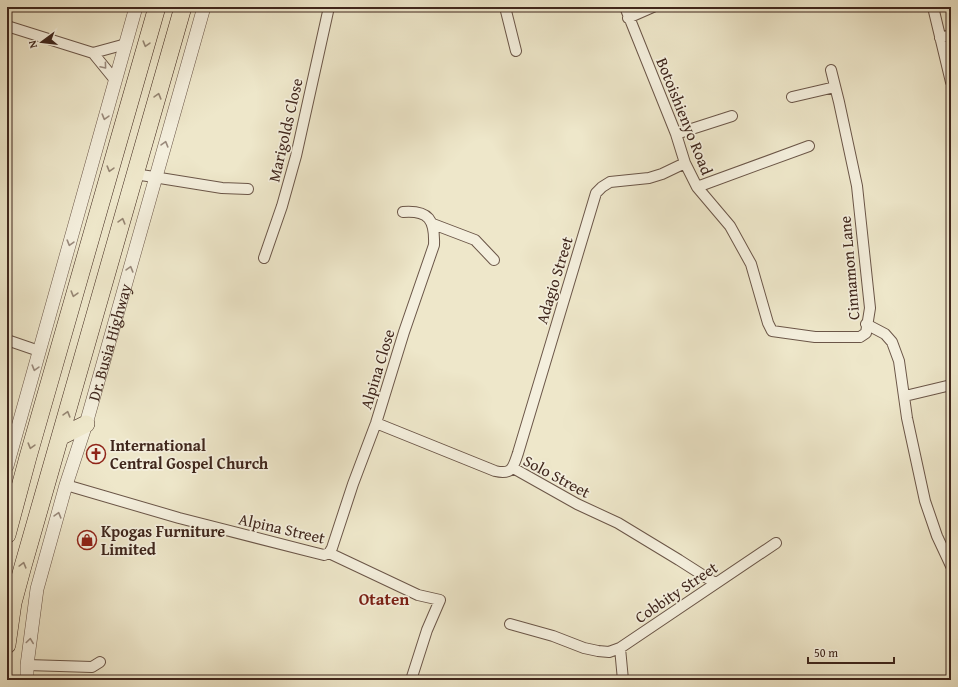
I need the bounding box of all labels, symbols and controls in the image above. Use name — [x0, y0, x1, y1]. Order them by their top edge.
north arrow — [22, 22, 62, 62]
text: N — [23, 38, 41, 50]
one-way arrow — [142, 41, 151, 48]
street label: Botoishienyo Road — [651, 54, 720, 179]
one-way arrow — [100, 62, 107, 69]
street label: Marigolds Close — [261, 76, 309, 184]
one-way arrow — [153, 93, 162, 100]
one-way arrow — [101, 114, 110, 121]
one-way arrow — [160, 140, 169, 147]
one-way arrow — [106, 166, 115, 173]
street label: Cinnamon Lane — [832, 215, 866, 321]
one-way arrow — [117, 218, 126, 225]
street label: Adagio Street — [529, 233, 579, 327]
one-way arrow — [66, 239, 75, 246]
one-way arrow — [125, 266, 134, 273]
street label: Dr. Busia Highway — [81, 281, 137, 404]
one-way arrow — [70, 291, 79, 298]
street label: Alpina Close — [353, 326, 401, 412]
one-way arrow — [31, 364, 39, 371]
one-way arrow — [62, 410, 70, 417]
place label: International Central Gospel Church — [110, 433, 269, 475]
one-way arrow — [27, 443, 36, 450]
church icon: International Central Gospel Church — [85, 443, 107, 465]
street label: Solo Street — [519, 448, 595, 504]
street label: Alpina Street — [236, 506, 328, 550]
one-way arrow — [53, 511, 62, 518]
place label: Kpogas Furniture Limited — [101, 519, 225, 561]
shop icon: Kpogas Furniture Limited — [76, 529, 98, 551]
street label: Cobbity Street — [630, 555, 723, 629]
one-way arrow — [18, 562, 27, 569]
district label: Otaten — [359, 586, 409, 611]
one-way arrow — [25, 638, 34, 644]
scale bar — [808, 639, 894, 665]
text: 50 m — [814, 644, 838, 661]

